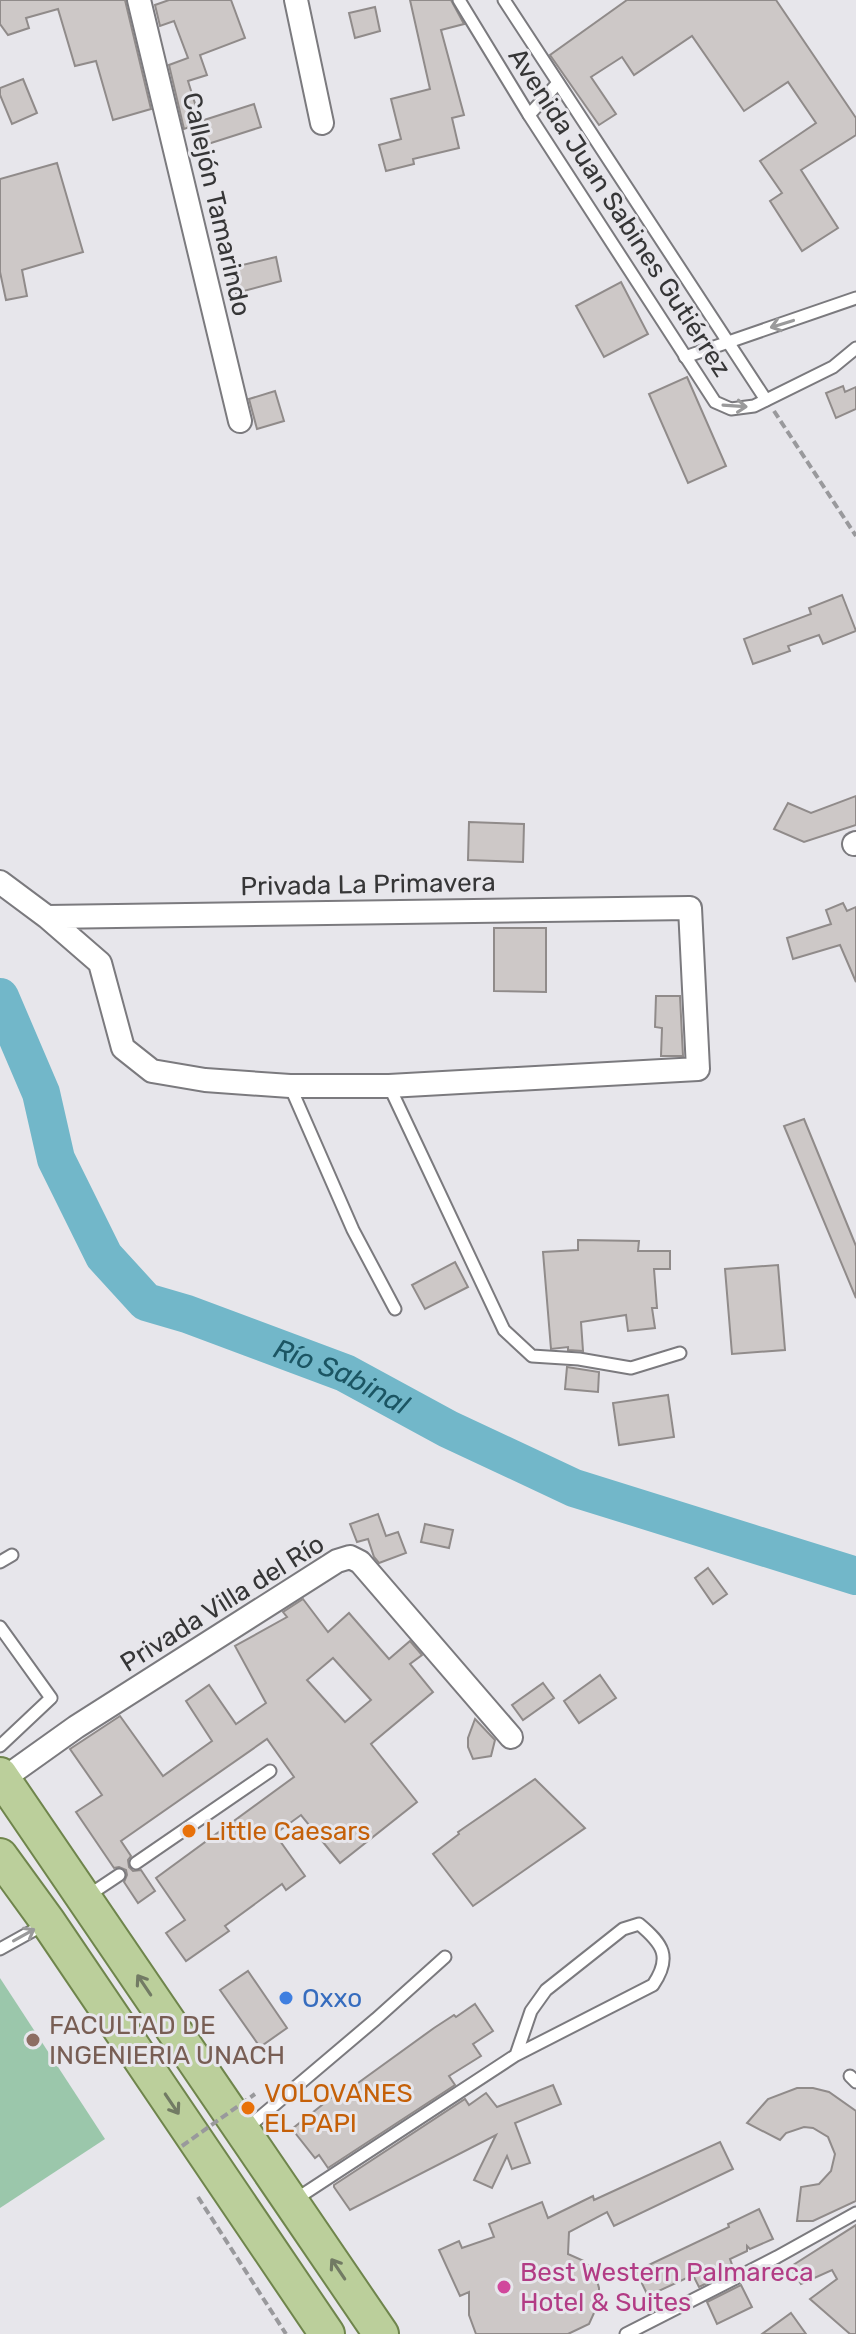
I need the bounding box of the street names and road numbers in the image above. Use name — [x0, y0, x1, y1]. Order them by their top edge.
street label: Avenida Juan Sabines Gutiérrez — [502, 42, 738, 382]
street label: Callejón Tamarindo — [176, 89, 257, 319]
street label: Privada La Primavera — [240, 867, 496, 902]
street label: Privada Villa del Río — [115, 1528, 330, 1679]

